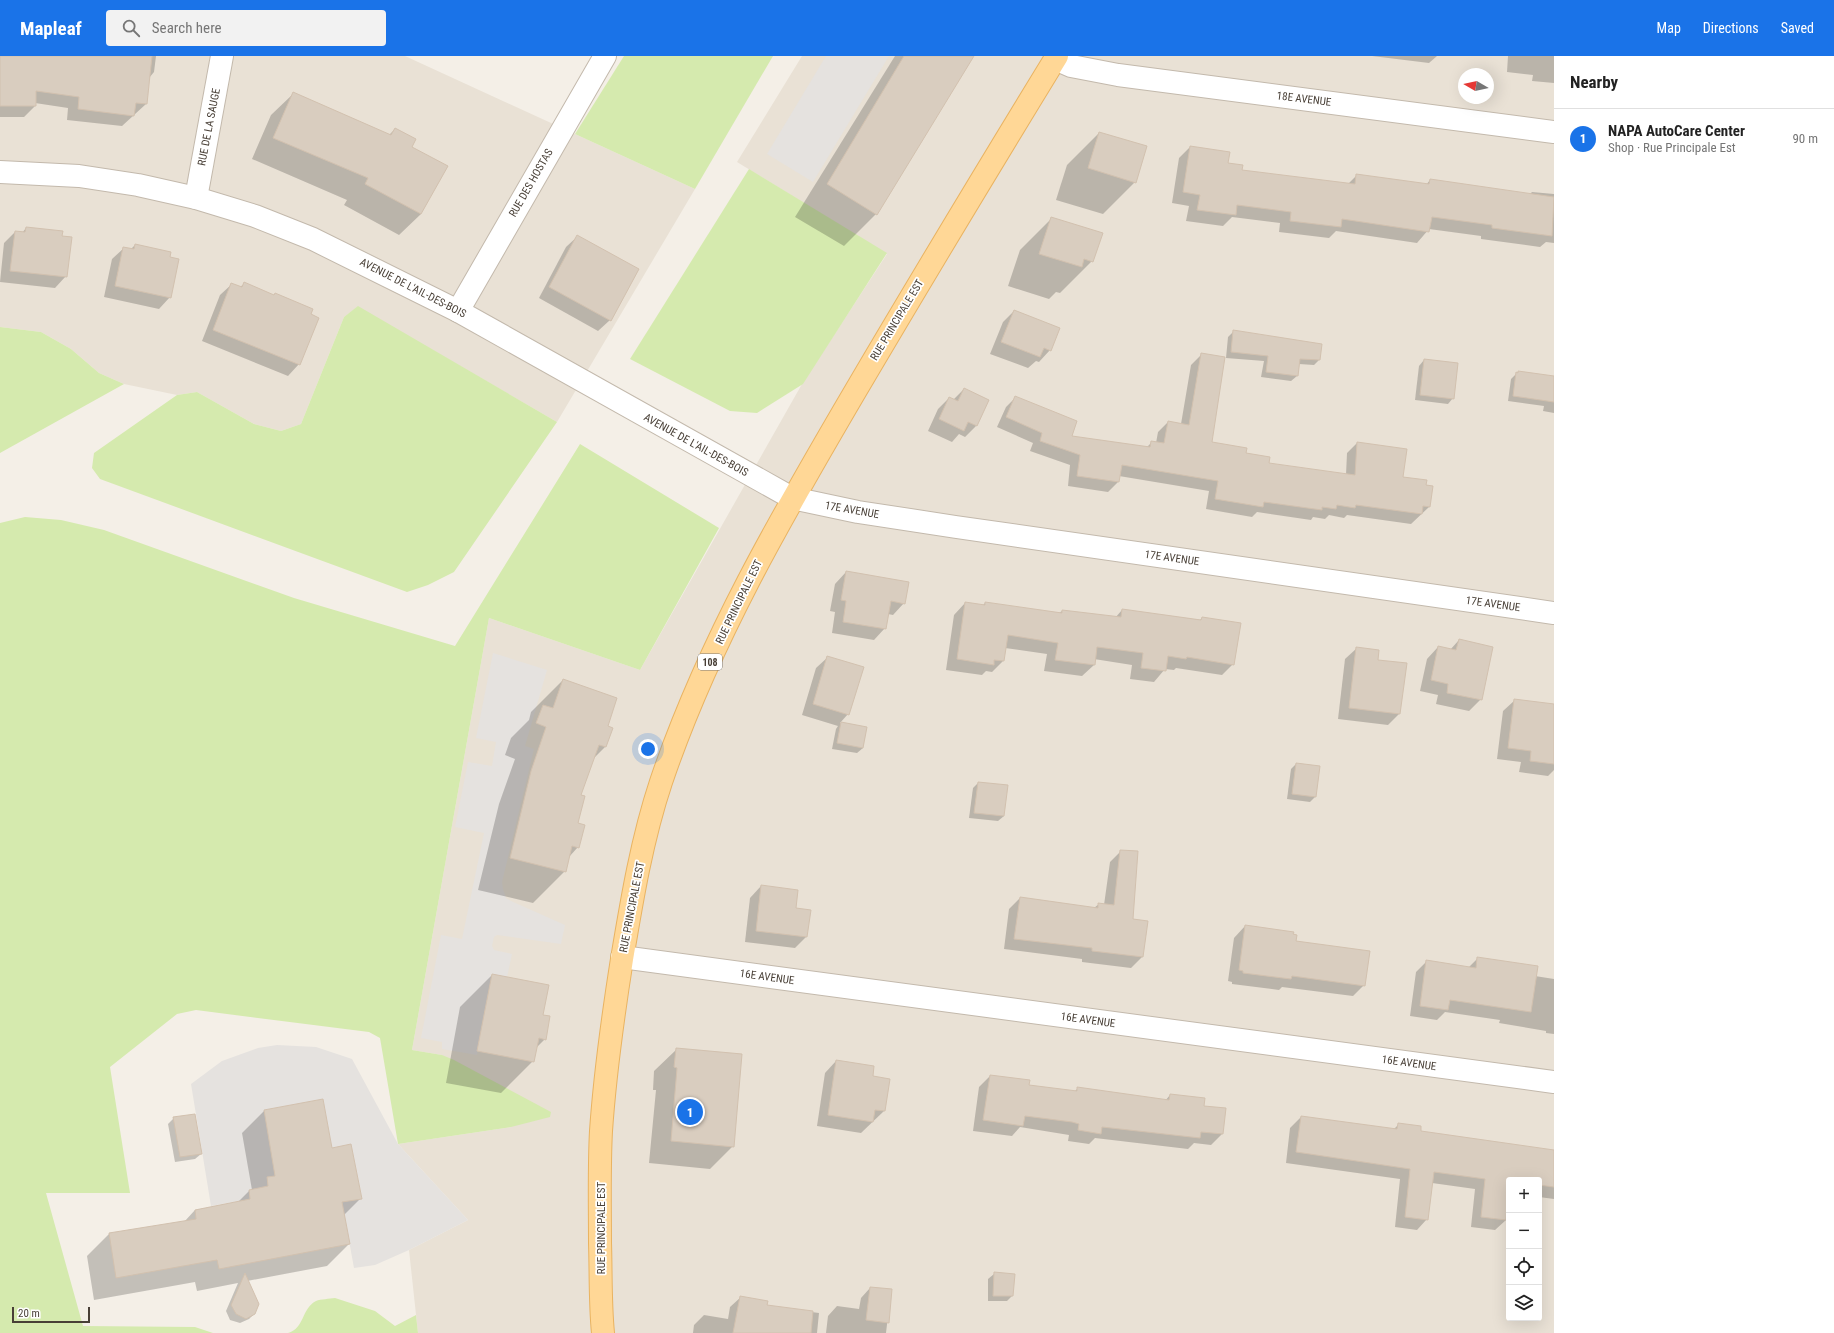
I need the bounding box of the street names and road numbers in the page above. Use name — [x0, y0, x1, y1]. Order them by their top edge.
street label: RUE DE LA SAUGE — [195, 87, 223, 167]
street label: 18E AVENUE — [1276, 89, 1333, 109]
street label: RUE DES HOSTAS — [506, 146, 556, 219]
street label: AVENUE DE L'AIL-DES-BOIS — [358, 256, 469, 321]
street label: RUE PRINCIPALE EST — [868, 277, 926, 363]
street label: AVENUE DE L'AIL-DES-BOIS — [641, 411, 751, 479]
street label: 17E AVENUE — [824, 499, 881, 521]
street label: 17E AVENUE — [1144, 548, 1201, 568]
street label: RUE PRINCIPALE EST — [713, 557, 765, 646]
street label: 17E AVENUE — [1465, 594, 1522, 614]
road number: 108 — [698, 654, 722, 670]
street label: RUE PRINCIPALE EST — [617, 860, 647, 954]
street label: 16E AVENUE — [739, 967, 796, 987]
street label: 16E AVENUE — [1060, 1010, 1117, 1030]
street label: 16E AVENUE — [1381, 1053, 1438, 1073]
street label: RUE PRINCIPALE EST — [595, 1182, 608, 1274]

